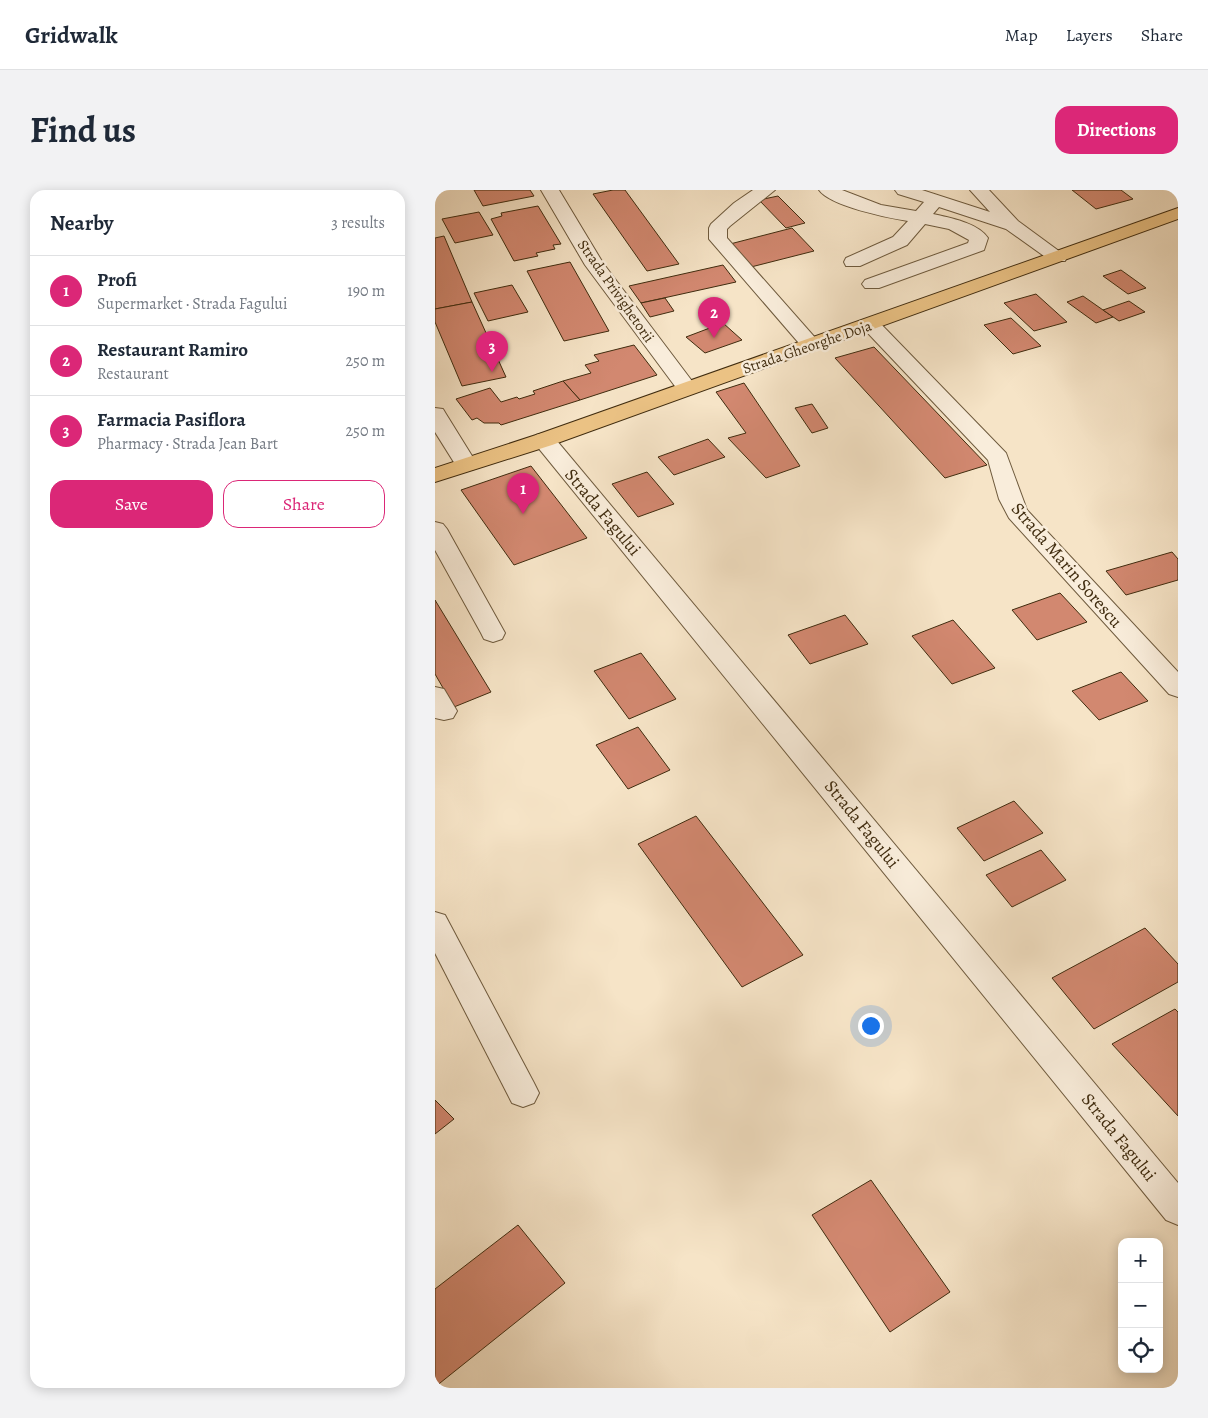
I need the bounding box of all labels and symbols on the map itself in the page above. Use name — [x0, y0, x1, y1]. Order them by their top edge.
street label: Strada Privighetorii — [573, 236, 659, 346]
pin: 2 — [698, 297, 730, 338]
street label: Strada Gheorghe Doja — [740, 316, 874, 378]
pin: 3 — [476, 331, 508, 372]
street label: Strada Fagului — [559, 463, 647, 561]
pin: 1 — [507, 473, 539, 514]
street label: Strada Marin Sorescu — [1006, 497, 1128, 633]
street label: Strada Fagului — [819, 775, 905, 873]
your location — [858, 1013, 884, 1039]
street label: Strada Fagului — [1076, 1088, 1162, 1186]

